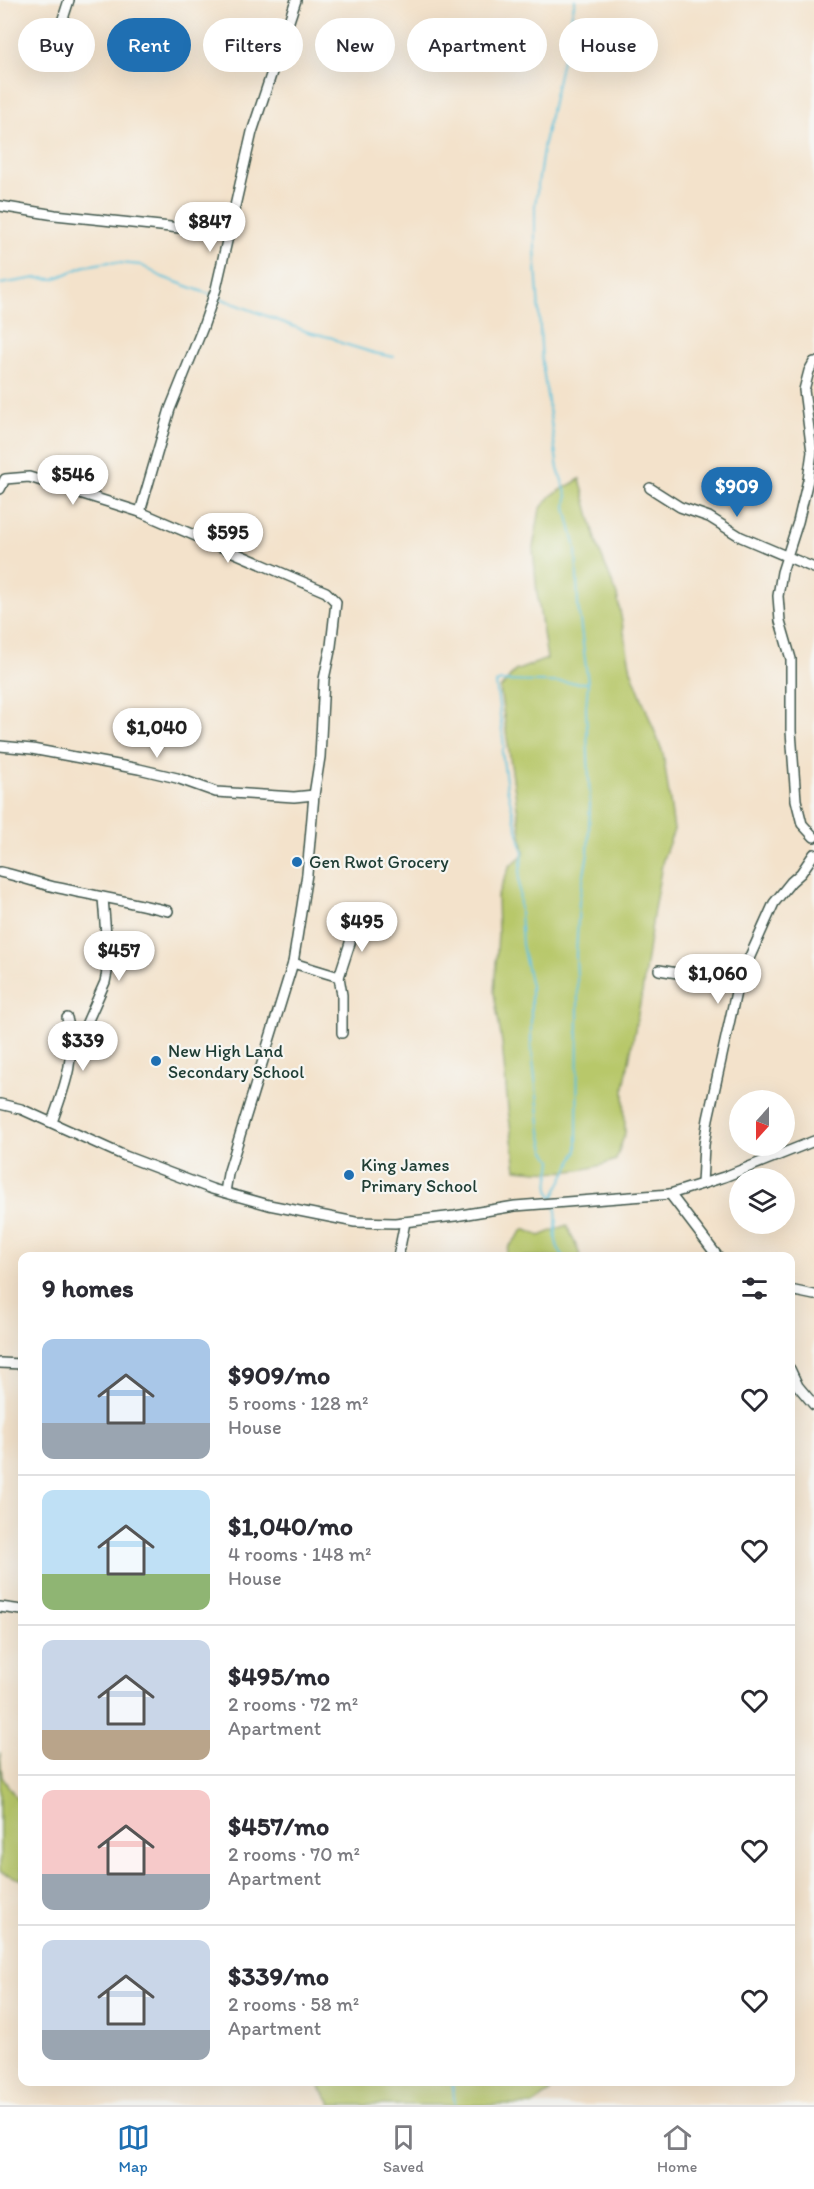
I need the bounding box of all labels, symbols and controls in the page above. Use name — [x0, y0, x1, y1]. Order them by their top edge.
chip: Buy — [18, 18, 95, 72]
chip: Rent — [107, 18, 191, 72]
chip: Filters — [203, 18, 303, 72]
chip: New — [315, 18, 395, 72]
chip: Apartment — [407, 18, 547, 72]
chip: House — [559, 18, 658, 72]
pin: $847 — [174, 202, 246, 253]
text: $847 — [188, 209, 232, 233]
pin: $546 — [37, 455, 109, 506]
text: $546 — [51, 462, 95, 486]
pin: $909 — [701, 467, 773, 518]
text: $909 — [715, 474, 759, 498]
pin: $595 — [192, 513, 264, 564]
text: $595 — [207, 520, 249, 544]
pin: $1,040 — [108, 708, 206, 759]
text: $1,040 — [127, 715, 187, 739]
place label: Gen Rwot Grocery — [309, 851, 449, 873]
marker: Gen Rwot Grocery — [290, 855, 304, 869]
pin: $495 — [326, 902, 398, 953]
text: $495 — [340, 909, 384, 933]
pin: $457 — [83, 931, 155, 982]
text: $457 — [98, 938, 140, 962]
pin: $1,060 — [669, 954, 767, 1005]
text: $1,060 — [688, 961, 748, 985]
pin: $339 — [47, 1021, 119, 1072]
text: $339 — [62, 1028, 104, 1052]
place label: New High Land Secondary School — [168, 1040, 304, 1083]
marker: New High Land Secondary School — [149, 1054, 163, 1068]
north arrow — [729, 1090, 795, 1156]
map controls — [729, 1090, 795, 1234]
place label: King James Primary School — [361, 1154, 477, 1197]
marker: King James Primary School — [342, 1168, 356, 1182]
button: layers — [729, 1168, 795, 1234]
text: 9 homes — [42, 1272, 134, 1304]
icon: filters — [738, 1272, 771, 1305]
text: $909/mo — [228, 1359, 330, 1391]
icon: home — [90, 1363, 162, 1435]
icon: heart — [738, 1383, 771, 1416]
text: 5 rooms · 128 m² — [228, 1391, 369, 1415]
text: House — [228, 1415, 282, 1439]
text: $1,040/mo — [228, 1510, 353, 1542]
icon: home — [90, 1514, 162, 1586]
icon: heart — [738, 1534, 771, 1567]
text: 4 rooms · 148 m² — [228, 1542, 372, 1566]
text: House — [228, 1566, 282, 1590]
text: $495/mo — [228, 1660, 330, 1692]
icon: home — [90, 1664, 162, 1736]
icon: heart — [738, 1684, 771, 1717]
text: 2 rooms · 72 m² — [228, 1692, 358, 1716]
text: Apartment — [228, 1716, 321, 1740]
text: $457/mo — [228, 1810, 329, 1842]
icon: home — [90, 1814, 162, 1886]
icon: heart — [738, 1834, 771, 1867]
text: 2 rooms · 70 m² — [228, 1842, 360, 1866]
text: Apartment — [228, 1866, 321, 1890]
text: $339/mo — [228, 1960, 329, 1992]
icon: home — [90, 1964, 162, 2036]
icon: heart — [738, 1984, 771, 2017]
text: 2 rooms · 58 m² — [228, 1992, 359, 2016]
text: Apartment — [228, 2016, 321, 2040]
tab: Map — [117, 2121, 150, 2176]
tab: Saved — [383, 2121, 424, 2176]
tab: Home — [657, 2121, 697, 2176]

